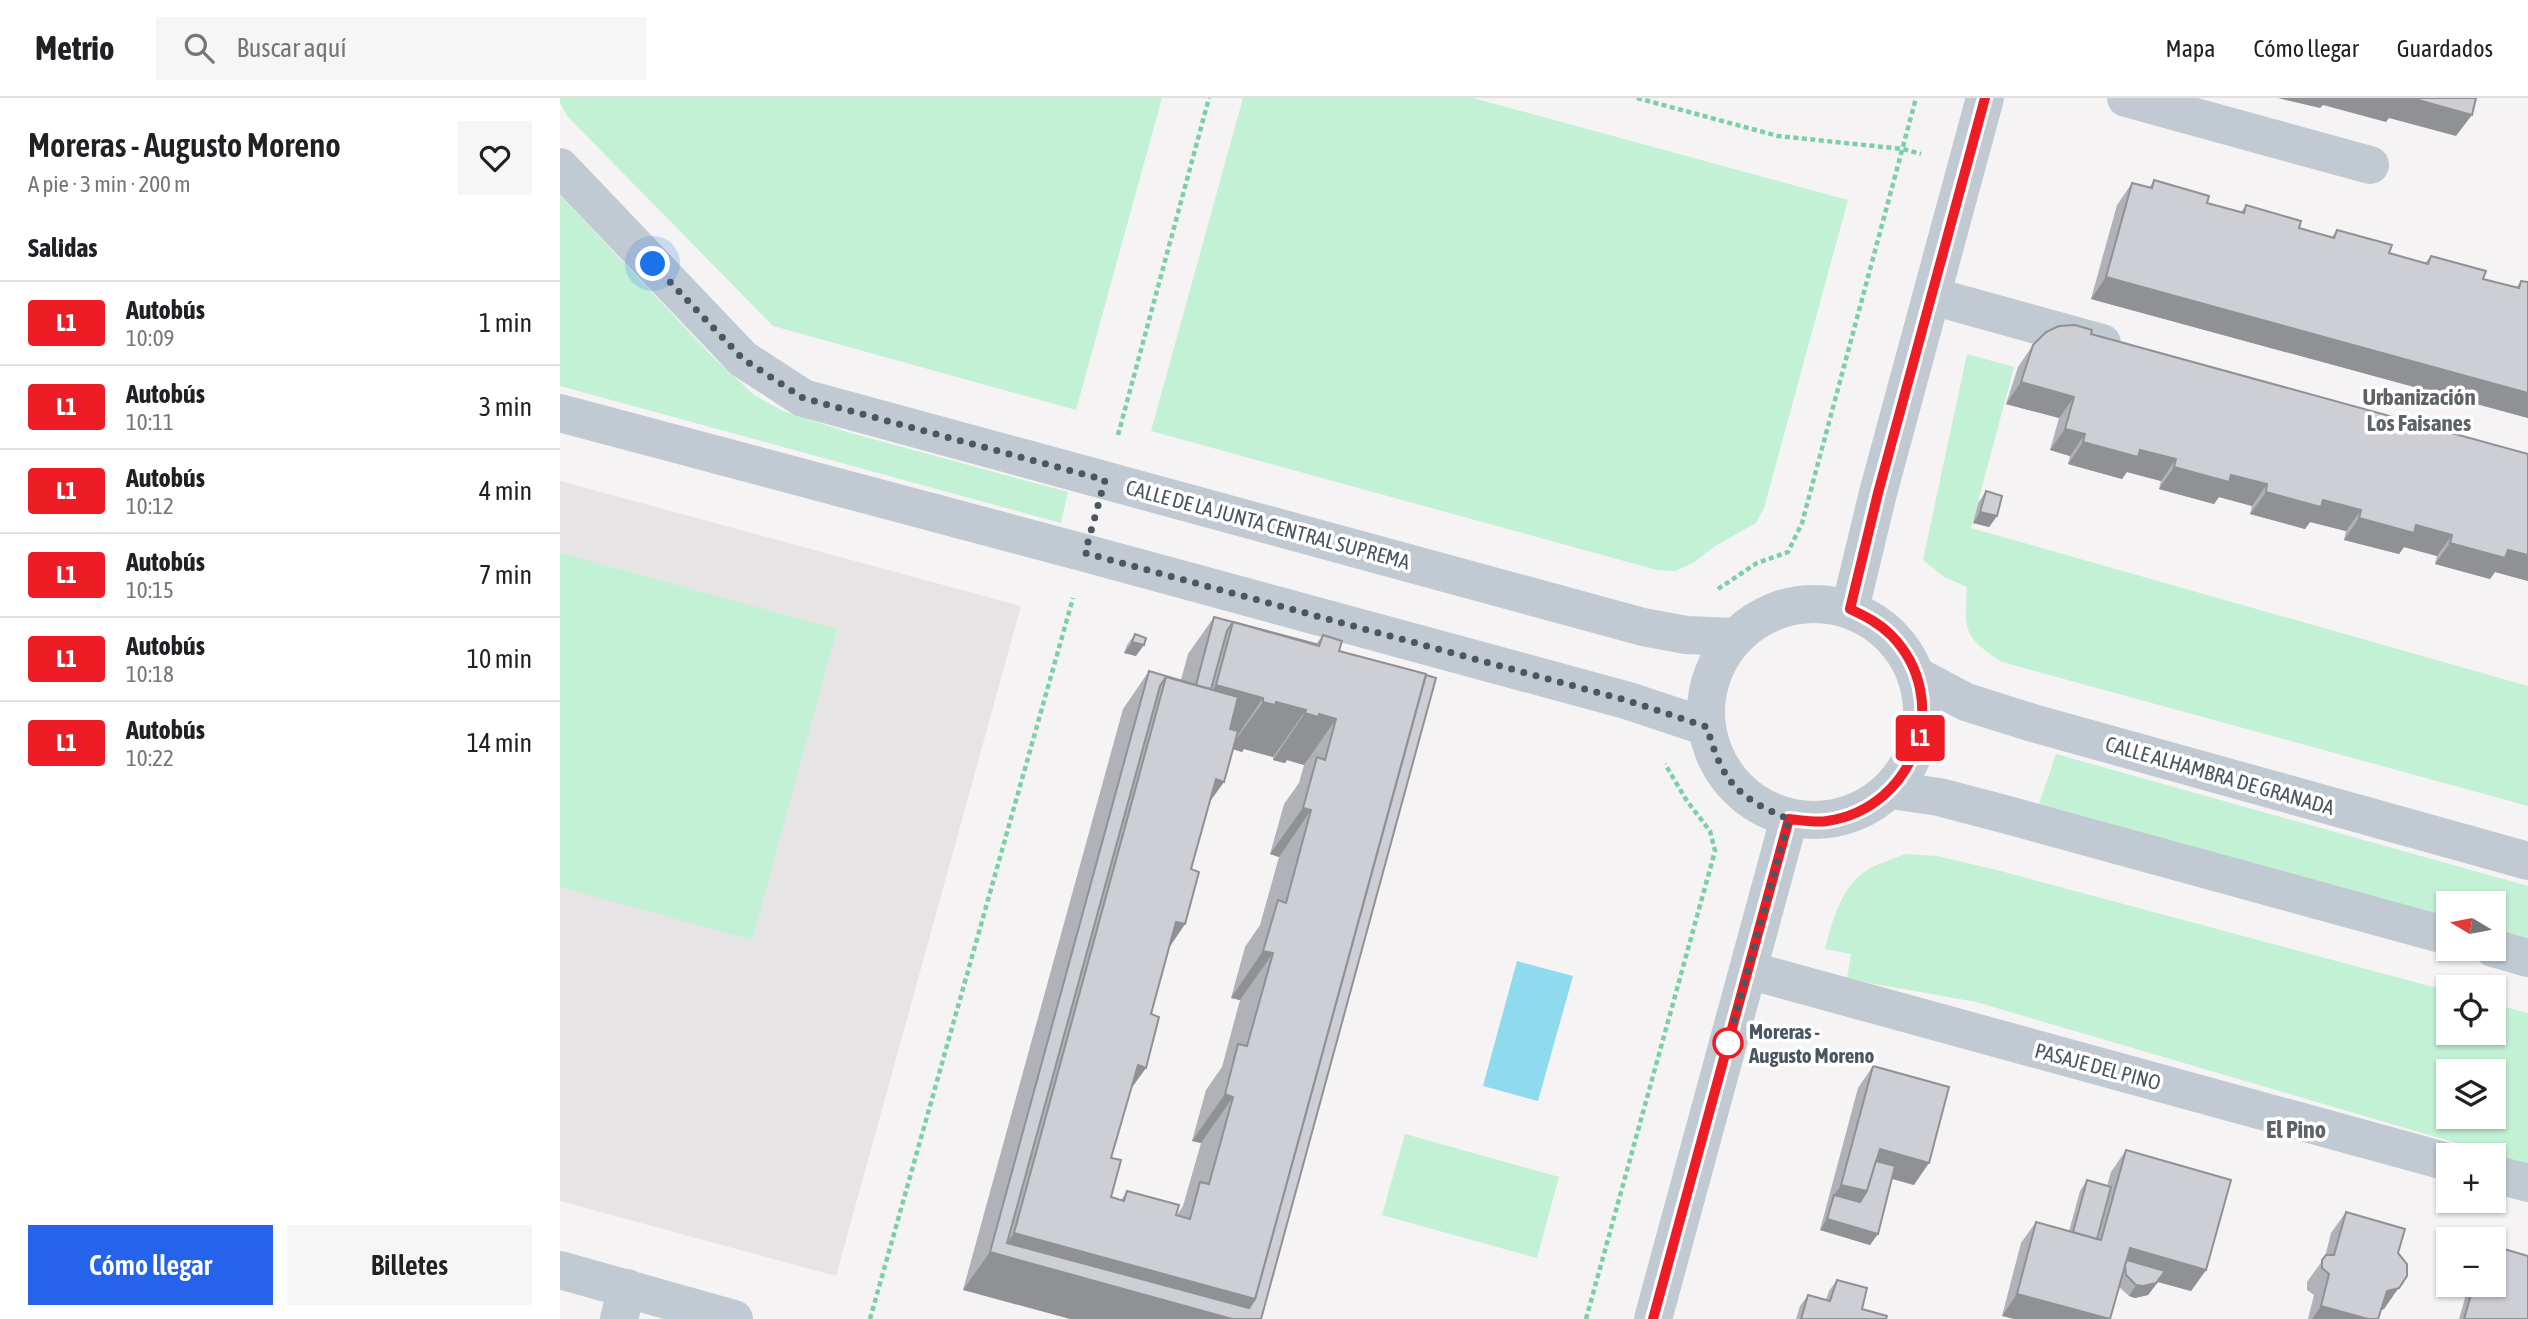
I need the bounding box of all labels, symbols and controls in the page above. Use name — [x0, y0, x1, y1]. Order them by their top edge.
search box — [156, 17, 646, 80]
text: Metrio — [35, 29, 114, 67]
icon: search — [180, 29, 218, 67]
text: Buscar aquí — [236, 33, 346, 63]
text: Mapa — [2166, 35, 2215, 62]
text: Cómo llegar — [2253, 35, 2359, 62]
text: Guardados — [2397, 35, 2493, 62]
button: heart — [458, 121, 532, 195]
text: Moreras - Augusto Moreno — [28, 126, 341, 164]
text: A pie · 3 min · 200 m — [28, 171, 191, 197]
text: Salidas — [28, 233, 97, 263]
your location — [635, 246, 670, 281]
text: Autobús — [126, 295, 205, 325]
text: 1 min — [479, 308, 532, 338]
text: L1 — [56, 309, 77, 336]
text: 10:09 — [126, 325, 174, 351]
text: Autobús — [126, 379, 205, 409]
district label: Urbanización Los Faisanes — [2362, 384, 2476, 436]
text: 3 min — [479, 392, 532, 422]
text: L1 — [56, 393, 77, 420]
text: 10:11 — [126, 409, 174, 435]
text: Autobús — [126, 463, 205, 493]
street label: CALLE DE LA JUNTA CENTRAL SUPREMA — [1123, 475, 1413, 574]
text: 4 min — [479, 476, 532, 506]
text: L1 — [56, 477, 77, 504]
text: 10:12 — [126, 493, 174, 519]
text: Autobús — [126, 547, 205, 577]
text: 7 min — [479, 560, 532, 590]
text: L1 — [56, 561, 77, 588]
text: 10:15 — [126, 577, 174, 603]
text: Autobús — [126, 631, 205, 661]
text: 10 min — [467, 644, 532, 674]
text: L1 — [56, 645, 77, 672]
text: 10:18 — [126, 661, 174, 687]
text: Autobús — [126, 715, 205, 745]
line badge: L1 — [1888, 715, 1952, 761]
text: L1 — [1910, 724, 1930, 751]
text: 14 min — [467, 728, 532, 758]
text: L1 — [56, 729, 77, 756]
street label: CALLE ALHAMBRA DE GRANADA — [2103, 731, 2338, 819]
text: 10:22 — [126, 745, 174, 771]
north arrow — [2436, 891, 2506, 961]
map controls — [2436, 891, 2506, 1297]
button: locate — [2436, 975, 2506, 1045]
place label: Moreras - Augusto Moreno — [1748, 1019, 1874, 1067]
marker: Moreras - Augusto Moreno — [1713, 1028, 1743, 1058]
street label: PASAJE DEL PINO — [2032, 1038, 2164, 1094]
button: layers — [2436, 1059, 2506, 1129]
district label: El Pino — [2266, 1116, 2326, 1143]
button: + — [2436, 1143, 2506, 1213]
button: Cómo llegar — [28, 1225, 273, 1305]
button: Billetes — [287, 1225, 532, 1305]
button: − — [2436, 1227, 2506, 1297]

